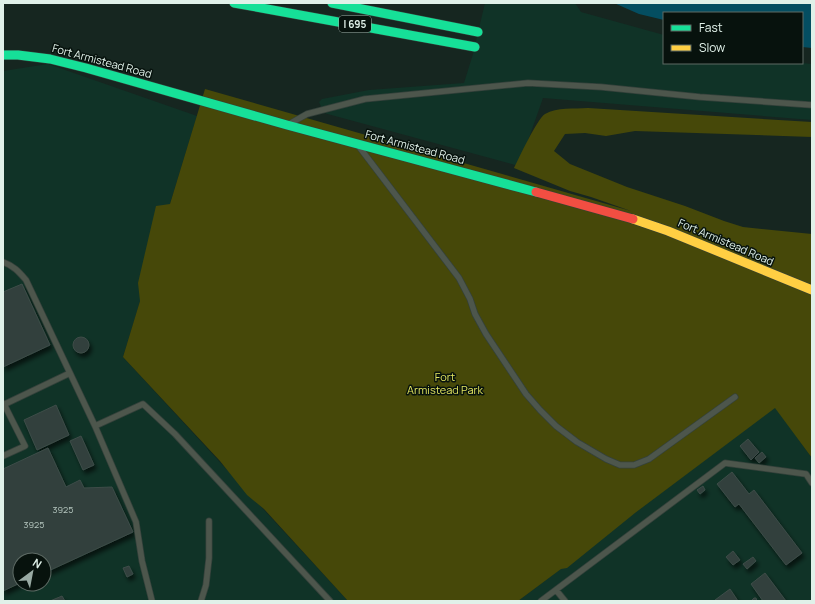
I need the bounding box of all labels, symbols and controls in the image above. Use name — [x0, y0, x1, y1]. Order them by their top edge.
legend — [663, 12, 803, 64]
road number: I 695 — [339, 16, 371, 32]
text: Fast — [699, 19, 723, 36]
text: Slow — [699, 39, 725, 56]
street label: Fort Armistead Road — [51, 40, 154, 81]
street label: Fort Armistead Road — [364, 126, 467, 167]
street label: Fort Armistead Road — [676, 215, 776, 268]
park label: Fort Armistead Park — [407, 369, 483, 397]
house number: 3925 — [53, 503, 73, 516]
house number: 3925 — [24, 518, 44, 531]
north arrow — [12, 552, 52, 592]
text: N — [30, 555, 45, 572]

